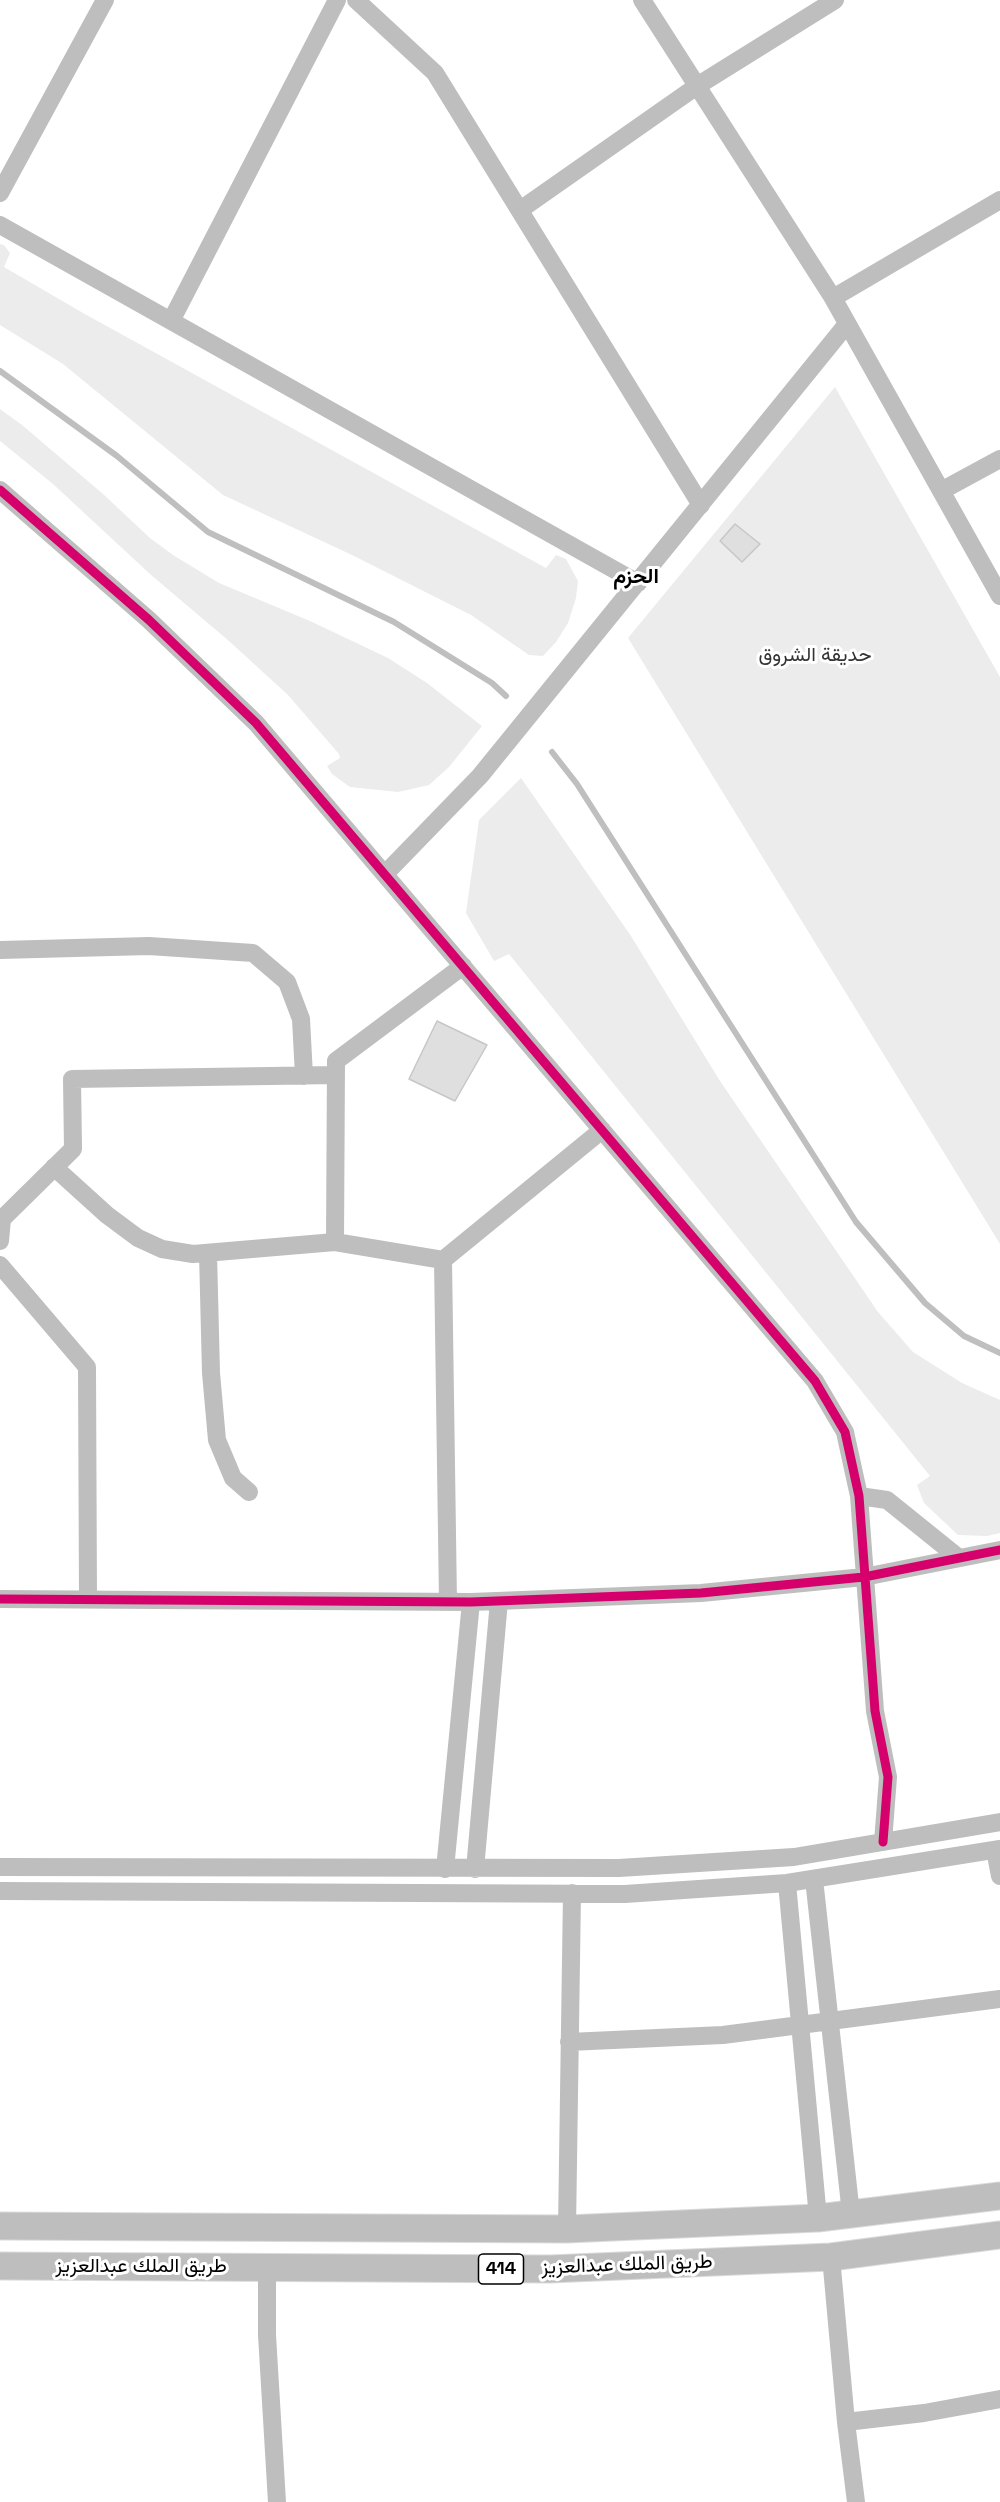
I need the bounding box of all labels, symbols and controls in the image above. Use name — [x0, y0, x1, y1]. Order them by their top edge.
district label: الحزم — [613, 564, 659, 590]
park label: حديقة الشروق — [758, 644, 872, 668]
street label: طريق الملك عبدالعزيز — [541, 2250, 713, 2280]
road number: 414 — [478, 2254, 524, 2284]
street label: طريق الملك عبدالعزيز — [55, 2255, 227, 2279]

